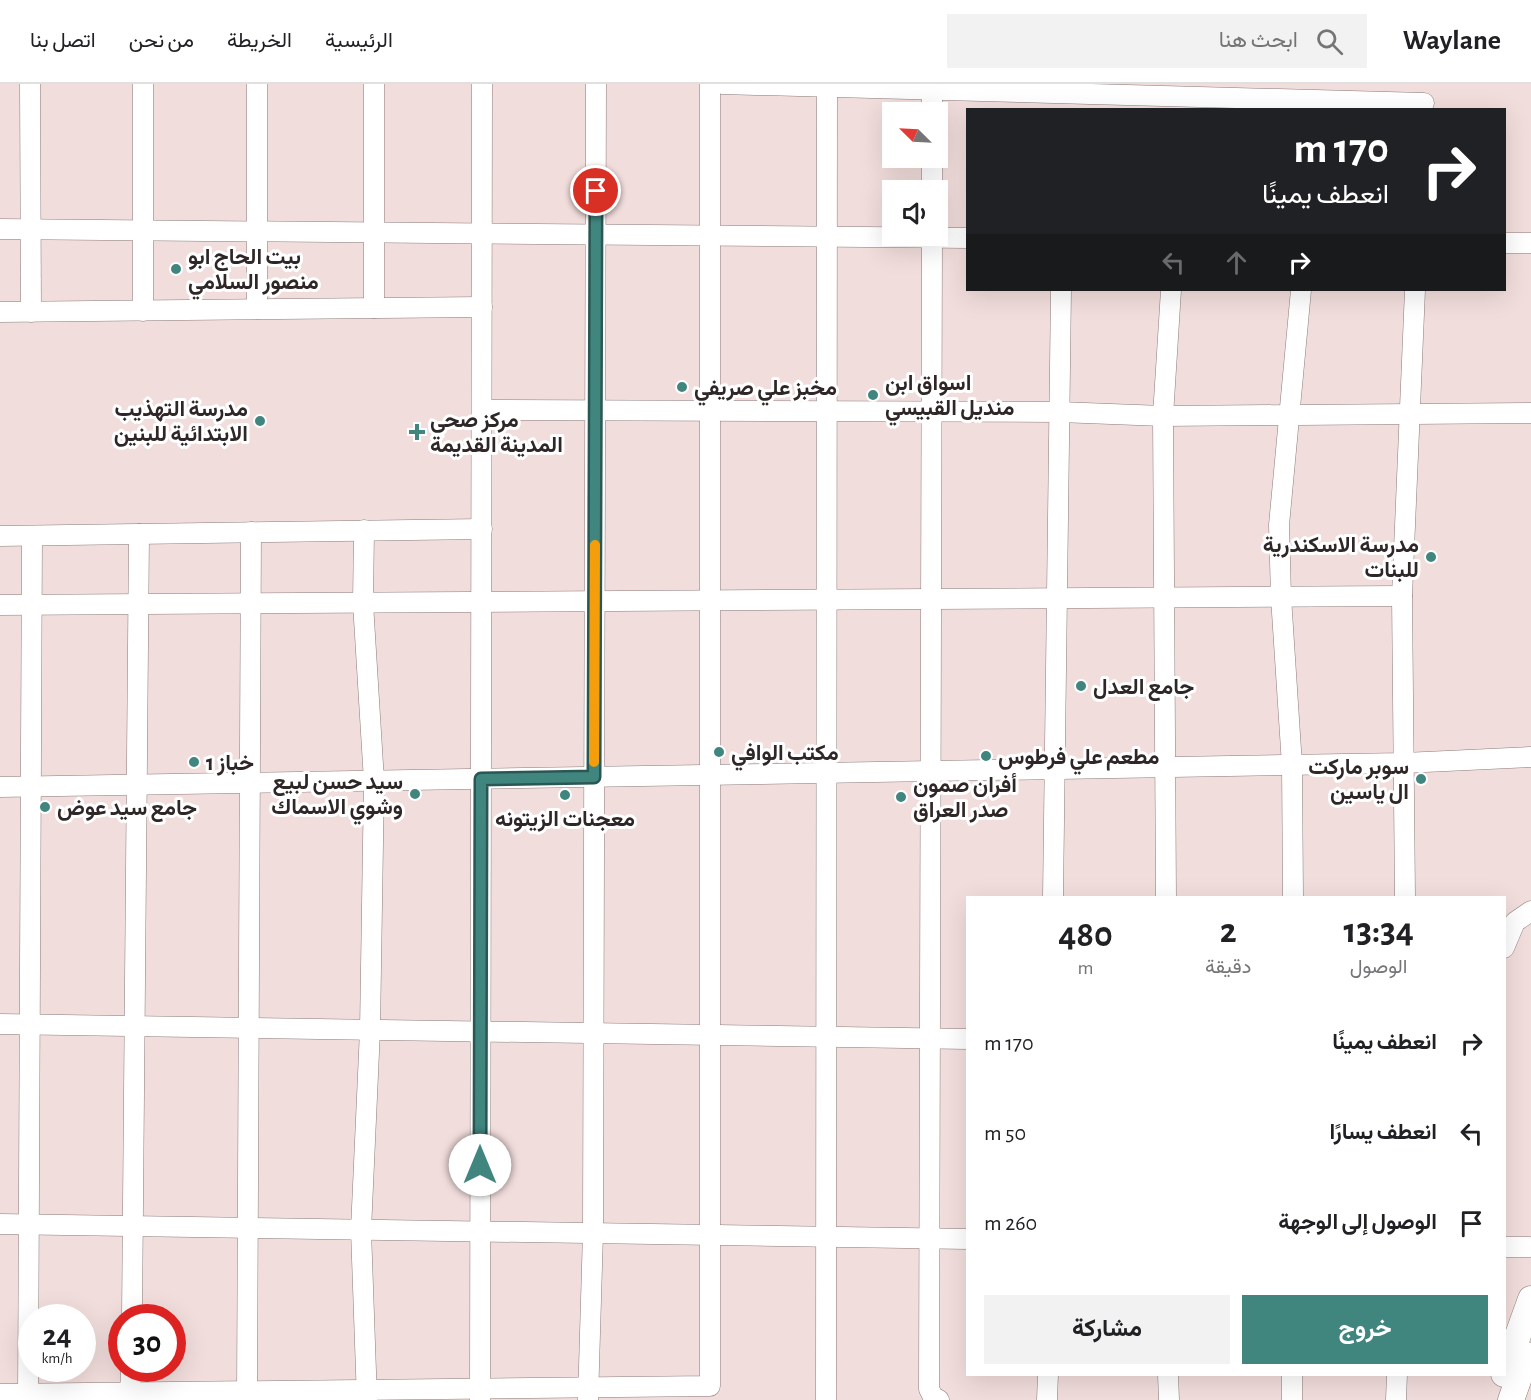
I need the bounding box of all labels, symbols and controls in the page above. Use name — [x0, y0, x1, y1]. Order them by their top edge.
search box — [947, 14, 1367, 68]
icon: search — [1313, 25, 1346, 58]
text: Waylane — [1403, 27, 1501, 55]
text: ابحث هنا — [1219, 29, 1298, 51]
text: اتصل بنا — [30, 30, 96, 51]
text: من نحن — [129, 30, 194, 51]
text: الخريطة — [227, 30, 292, 51]
text: الرئيسية — [325, 30, 393, 51]
north arrow — [882, 102, 948, 168]
map controls — [882, 102, 948, 246]
text: 170 m — [1294, 128, 1389, 170]
icon: right — [1410, 132, 1488, 210]
pin — [570, 165, 621, 216]
icon: arrive — [579, 174, 612, 207]
button: sound — [882, 180, 948, 246]
text: انعطف يمينًا — [1262, 181, 1389, 208]
place label: بيت الحاج ابو منصور السلامي — [188, 246, 319, 300]
icon: left — [1157, 246, 1190, 279]
icon: ahead — [1220, 246, 1253, 279]
icon: right — [1283, 246, 1316, 279]
marker: بيت الحاج ابو منصور السلامي — [169, 262, 183, 276]
place label: اسواق ابن منديل القبيسي — [885, 372, 1014, 426]
place label: مخبز علي صريفي — [694, 377, 837, 406]
marker: مخبز علي صريفي — [675, 380, 689, 394]
marker: اسواق ابن منديل القبيسي — [866, 388, 880, 402]
place label: مدرسة التهذيب الابتدائية للبنين — [114, 398, 248, 447]
place label: مركز صحي المدينة القديمة — [430, 409, 563, 457]
marker: مدرسة التهذيب الابتدائية للبنين — [253, 414, 267, 428]
marker: مركز صحي المدينة القديمة — [408, 423, 426, 441]
place label: مدرسة الاسكندرية للبنات — [1263, 534, 1419, 583]
marker: مدرسة الاسكندرية للبنات — [1424, 550, 1438, 564]
place label: جامع العدل — [1093, 676, 1194, 701]
marker: جامع العدل — [1074, 679, 1088, 693]
place label: مكتب الوافي — [731, 742, 839, 771]
marker: مكتب الوافي — [712, 745, 726, 759]
place label: مطعم علي فرطوس — [998, 746, 1160, 775]
marker: مطعم علي فرطوس — [979, 749, 993, 763]
place label: خباز 1 — [206, 752, 254, 776]
marker: خباز 1 — [187, 755, 201, 769]
place label: سوبر ماركت ال ياسين — [1308, 756, 1409, 805]
place label: سيد حسن لبيع وشوي الاسماك — [271, 771, 403, 825]
place label: أفران صمون صدر العراق — [913, 772, 1017, 823]
marker: سوبر ماركت ال ياسين — [1414, 772, 1428, 786]
marker: سيد حسن لبيع وشوي الاسماك — [408, 787, 422, 801]
marker: معجنات الزيتونه — [558, 788, 572, 802]
marker: أفران صمون صدر العراق — [894, 790, 908, 804]
place label: جامع سيد عوض — [57, 797, 197, 822]
marker: جامع سيد عوض — [38, 800, 52, 814]
place label: معجنات الزيتونه — [495, 808, 635, 832]
text: 2 — [1220, 913, 1237, 949]
text: 13:34 — [1343, 913, 1414, 949]
text: 480 — [1058, 917, 1113, 953]
text: دقيقة — [1205, 957, 1251, 977]
text: الوصول — [1350, 957, 1408, 977]
text: m — [1078, 958, 1094, 978]
icon: right — [1455, 1027, 1488, 1060]
text: انعطف يمينًا — [1332, 1031, 1437, 1053]
text: 170 m — [984, 1032, 1034, 1054]
icon: left — [1455, 1117, 1488, 1150]
text: انعطف يسارًا — [1330, 1121, 1437, 1143]
text: 50 m — [984, 1122, 1026, 1144]
position arrow — [448, 1133, 512, 1197]
icon: arrive — [1455, 1207, 1488, 1240]
text: الوصول إلى الوجهة — [1278, 1211, 1437, 1233]
text: 260 m — [984, 1212, 1037, 1234]
button: مشاركة — [984, 1295, 1230, 1364]
button: خروج — [1242, 1295, 1488, 1364]
speed limit sign: 30 — [108, 1304, 186, 1382]
text: 24 — [42, 1321, 72, 1351]
text: km/h — [42, 1351, 72, 1366]

